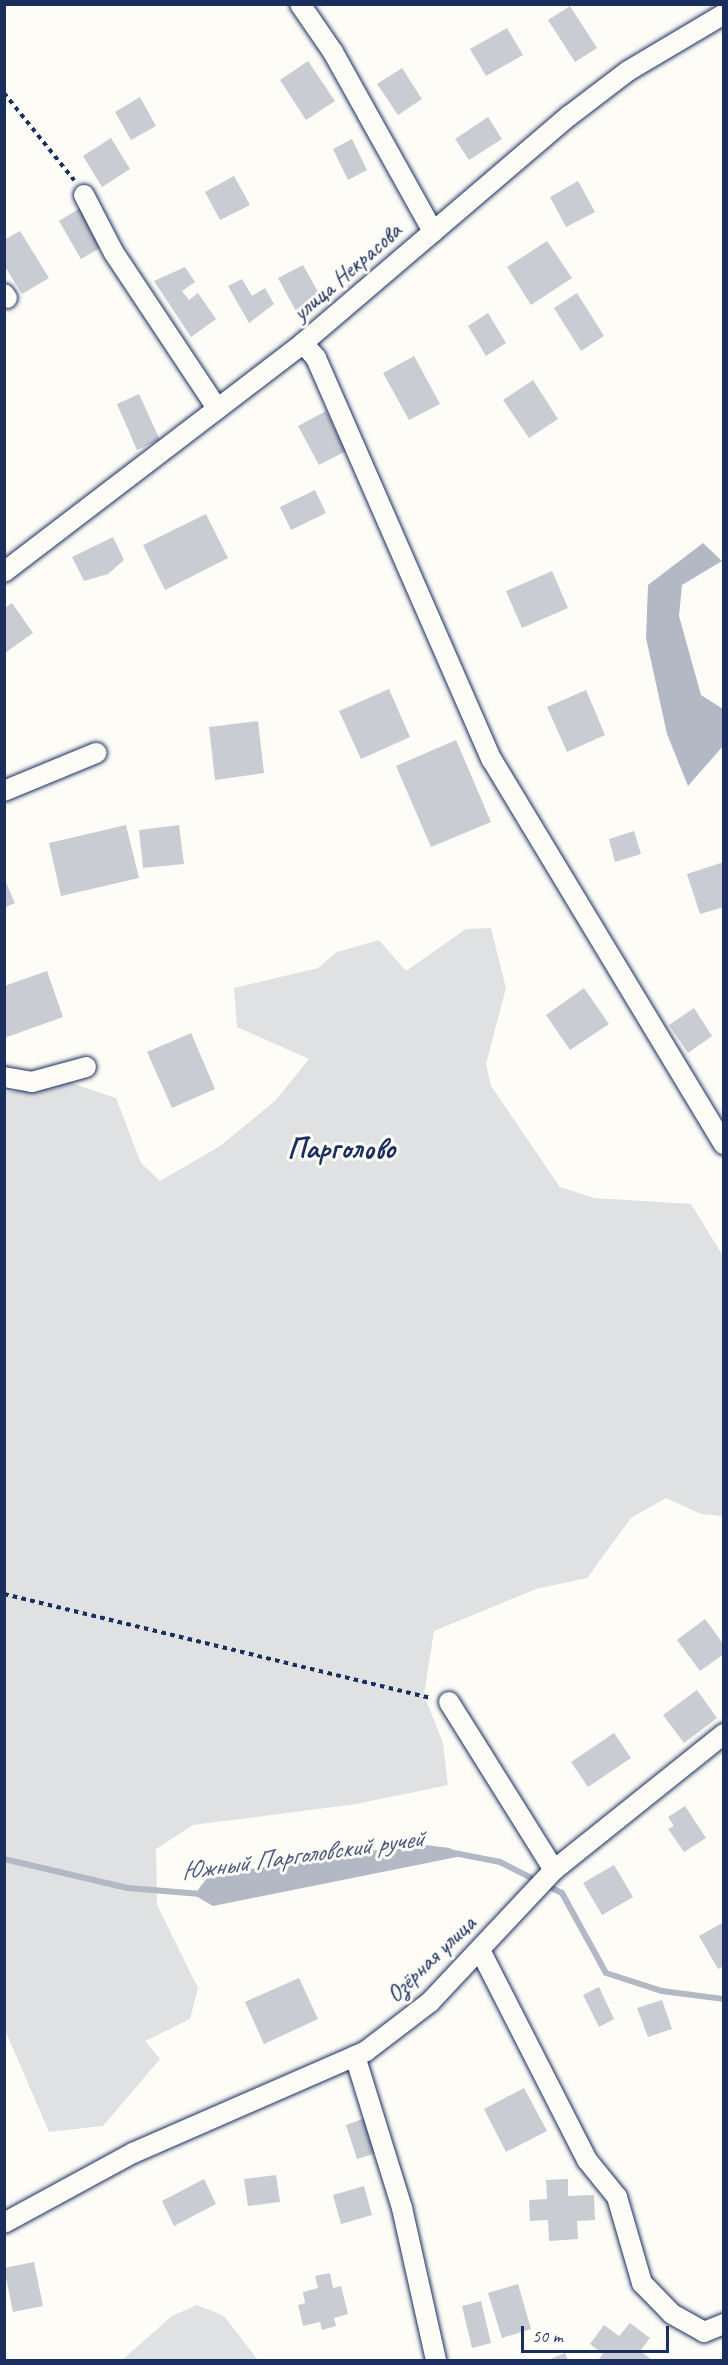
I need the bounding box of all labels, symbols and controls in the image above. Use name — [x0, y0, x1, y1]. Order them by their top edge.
street label: улица Некрасова — [286, 217, 408, 327]
district label: Парголово — [287, 1130, 395, 1166]
water label: Южный Парголовский ручей — [179, 1823, 425, 1887]
street label: Озёрная улица — [380, 1909, 482, 2009]
scale bar — [524, 2314, 672, 2352]
text: 50 m — [532, 2325, 563, 2347]

